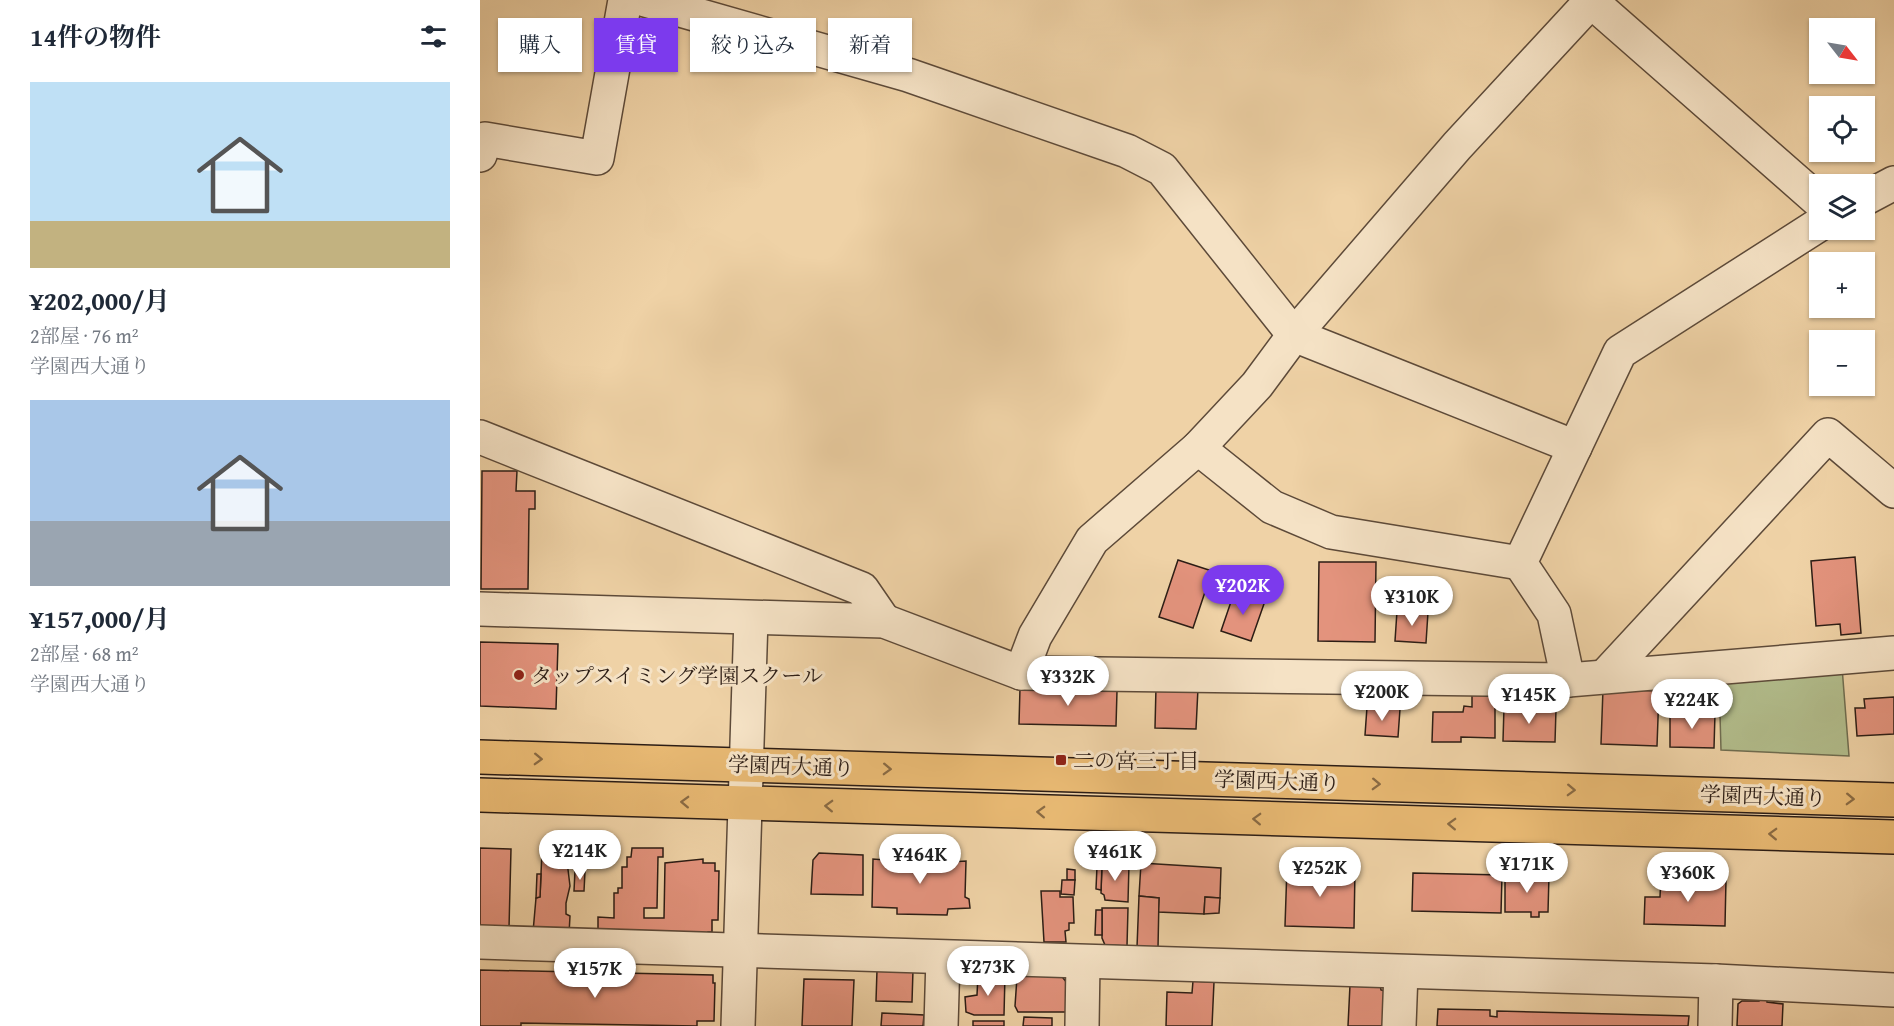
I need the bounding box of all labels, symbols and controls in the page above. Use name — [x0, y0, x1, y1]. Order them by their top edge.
text: 14件の物件 — [30, 17, 161, 56]
chip: 購入 — [498, 18, 582, 72]
chip: 賃貸 — [594, 18, 678, 72]
chip: 絞り込み — [690, 18, 816, 72]
chip: 新着 — [828, 18, 912, 72]
north arrow — [1809, 18, 1875, 84]
map controls — [1809, 18, 1875, 396]
icon: filters — [417, 20, 450, 53]
button: locate — [1809, 96, 1875, 162]
icon: home — [186, 121, 294, 229]
button: layers — [1809, 174, 1875, 240]
button: + — [1809, 252, 1875, 318]
text: ¥202,000/月 — [30, 281, 170, 320]
text: 2部屋 · 76 m² — [30, 321, 139, 350]
button: − — [1809, 330, 1875, 396]
text: 学園西大通り — [30, 351, 150, 380]
icon: home — [186, 439, 294, 547]
pin: ¥202K — [1201, 565, 1285, 616]
text: ¥202K — [1216, 570, 1270, 599]
pin: ¥310K — [1370, 576, 1454, 627]
text: ¥310K — [1385, 581, 1439, 610]
text: ¥157,000/月 — [30, 599, 170, 638]
text: 2部屋 · 68 m² — [30, 639, 139, 668]
pin: ¥332K — [1026, 656, 1110, 707]
place label: タップスイミング学園スクール — [531, 660, 823, 691]
text: ¥332K — [1041, 661, 1095, 690]
marker: タップスイミング学園スクール — [512, 668, 526, 682]
text: 学園西大通り — [30, 669, 150, 698]
pin: ¥200K — [1340, 671, 1424, 722]
pin: ¥145K — [1487, 674, 1571, 725]
text: ¥200K — [1355, 676, 1409, 705]
text: ¥145K — [1502, 679, 1556, 708]
pin: ¥224K — [1650, 679, 1734, 730]
text: ¥224K — [1665, 684, 1719, 713]
place label: 二の宮三丁目 — [1073, 745, 1199, 776]
street label: 学園西大通り — [727, 748, 855, 784]
one-way arrow — [534, 753, 543, 765]
marker: 二の宮三丁目 — [1054, 753, 1068, 767]
one-way arrow — [883, 763, 892, 775]
street label: 学園西大通り — [1213, 763, 1341, 799]
one-way arrow — [1372, 778, 1381, 790]
street label: 学園西大通り — [1699, 778, 1827, 814]
one-way arrow — [1567, 784, 1576, 796]
one-way arrow — [1845, 792, 1854, 805]
one-way arrow — [681, 796, 690, 808]
one-way arrow — [824, 800, 833, 812]
one-way arrow — [1036, 806, 1045, 819]
one-way arrow — [1252, 812, 1261, 825]
one-way arrow — [1447, 818, 1456, 831]
one-way arrow — [1768, 828, 1777, 840]
pin: ¥214K — [538, 830, 622, 881]
pin: ¥461K — [1073, 831, 1157, 882]
pin: ¥464K — [878, 834, 962, 885]
text: ¥214K — [553, 835, 607, 864]
text: ¥461K — [1088, 836, 1142, 865]
text: ¥464K — [893, 839, 947, 868]
pin: ¥171K — [1485, 843, 1569, 894]
pin: ¥252K — [1278, 847, 1362, 898]
text: ¥171K — [1500, 848, 1554, 877]
text: ¥252K — [1293, 852, 1347, 881]
pin: ¥360K — [1646, 852, 1730, 903]
text: ¥360K — [1661, 857, 1715, 886]
pin: ¥273K — [946, 946, 1030, 997]
pin: ¥157K — [553, 948, 637, 999]
text: ¥273K — [961, 951, 1015, 980]
text: ¥157K — [568, 953, 622, 982]

